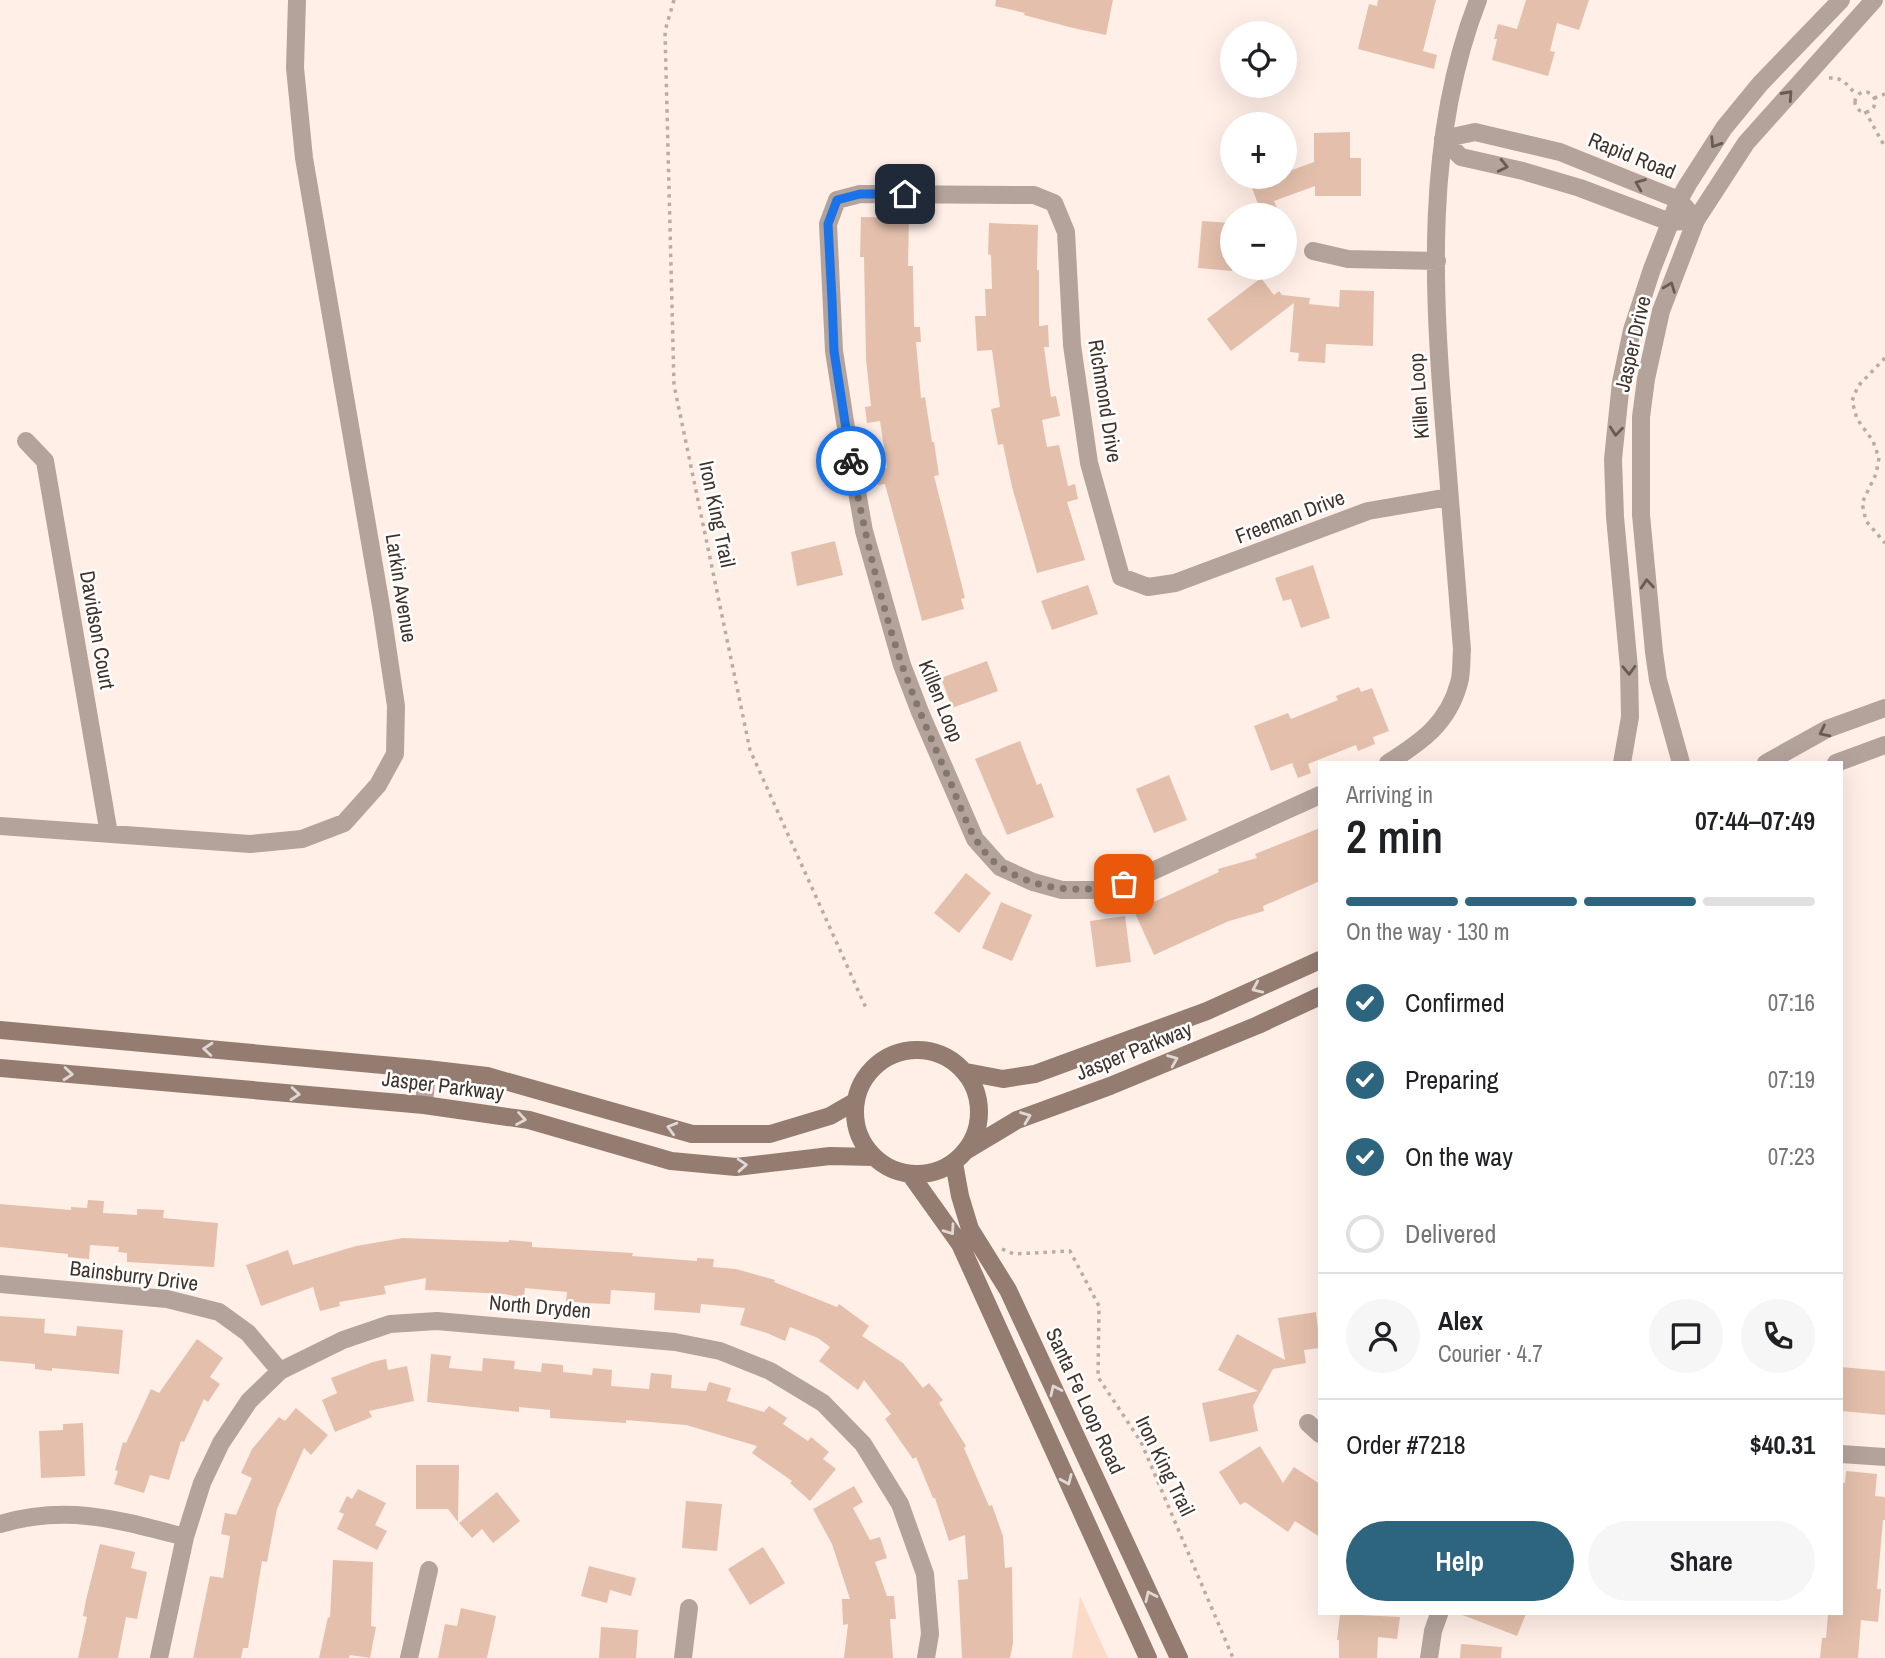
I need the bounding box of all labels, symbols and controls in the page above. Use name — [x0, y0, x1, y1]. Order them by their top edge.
map controls — [1220, 21, 1297, 280]
button: locate — [1220, 21, 1297, 98]
one-way arrow — [1780, 90, 1792, 103]
button: + — [1220, 112, 1297, 189]
street label: Rapid Road — [1584, 125, 1680, 186]
one-way arrow — [1710, 135, 1723, 148]
one-way arrow — [1497, 158, 1509, 172]
pin — [875, 164, 935, 224]
icon: home — [886, 175, 924, 213]
one-way arrow — [1635, 179, 1647, 193]
button: − — [1220, 203, 1297, 280]
one-way arrow — [1662, 281, 1676, 294]
street label: Jasper Drive — [1607, 293, 1658, 395]
street label: Richmond Drive — [1081, 337, 1130, 465]
street label: Killen Loop — [1401, 352, 1436, 440]
one-way arrow — [1608, 425, 1623, 436]
courier — [816, 426, 886, 496]
icon: bike — [832, 442, 870, 480]
street label: Iron King Trail — [692, 458, 743, 570]
street label: Freeman Drive — [1231, 482, 1349, 551]
street label: Larkin Avenue — [379, 531, 424, 644]
street label: Davidson Court — [73, 568, 122, 692]
one-way arrow — [1640, 578, 1655, 590]
street label: Killen Loop — [912, 655, 971, 746]
one-way arrow — [1621, 665, 1636, 676]
one-way arrow — [1819, 724, 1831, 738]
text: Arriving in — [1346, 779, 1433, 810]
text: 07:44–07:49 — [1695, 803, 1815, 838]
text: 2 min — [1346, 805, 1443, 867]
pin — [1094, 854, 1154, 914]
icon: bag — [1105, 865, 1143, 903]
text: On the way · 130 m — [1346, 916, 1510, 947]
one-way arrow — [1252, 980, 1265, 994]
icon: check — [1346, 984, 1384, 1022]
text: Confirmed — [1405, 985, 1505, 1020]
text: 07:16 — [1768, 987, 1815, 1018]
street label: Jasper Parkway — [1072, 1014, 1196, 1087]
one-way arrow — [202, 1042, 213, 1057]
one-way arrow — [1167, 1054, 1179, 1068]
icon: check — [1346, 1061, 1384, 1099]
text: Preparing — [1405, 1062, 1499, 1097]
street label: Jasper Parkway — [381, 1064, 506, 1107]
text: 07:19 — [1768, 1064, 1815, 1095]
one-way arrow — [63, 1066, 74, 1081]
one-way arrow — [289, 1086, 300, 1101]
one-way arrow — [515, 1111, 527, 1126]
one-way arrow — [1019, 1111, 1031, 1125]
one-way arrow — [666, 1122, 678, 1136]
icon: check — [1346, 1138, 1384, 1176]
text: On the way — [1405, 1139, 1513, 1174]
text: 07:23 — [1768, 1141, 1815, 1172]
one-way arrow — [737, 1158, 748, 1173]
text: Delivered — [1405, 1216, 1496, 1251]
one-way arrow — [942, 1222, 954, 1235]
street label: Bainsburry Drive — [68, 1253, 200, 1298]
street label: North Dryden — [488, 1288, 592, 1325]
button: person — [1346, 1299, 1420, 1373]
button: chat — [1649, 1299, 1723, 1373]
button: phone — [1741, 1299, 1815, 1373]
text: Alex — [1438, 1303, 1483, 1338]
street label: Santa Fe Loop Road — [1039, 1323, 1132, 1479]
text: Courier · 4.7 — [1438, 1338, 1543, 1369]
one-way arrow — [1049, 1385, 1063, 1397]
street label: Iron King Trail — [1129, 1411, 1202, 1521]
text: Order #7218 — [1346, 1427, 1466, 1462]
text: $40.31 — [1750, 1427, 1815, 1462]
one-way arrow — [1059, 1473, 1073, 1485]
button: Help — [1346, 1521, 1574, 1601]
button: Share — [1588, 1521, 1815, 1601]
one-way arrow — [1144, 1591, 1158, 1603]

